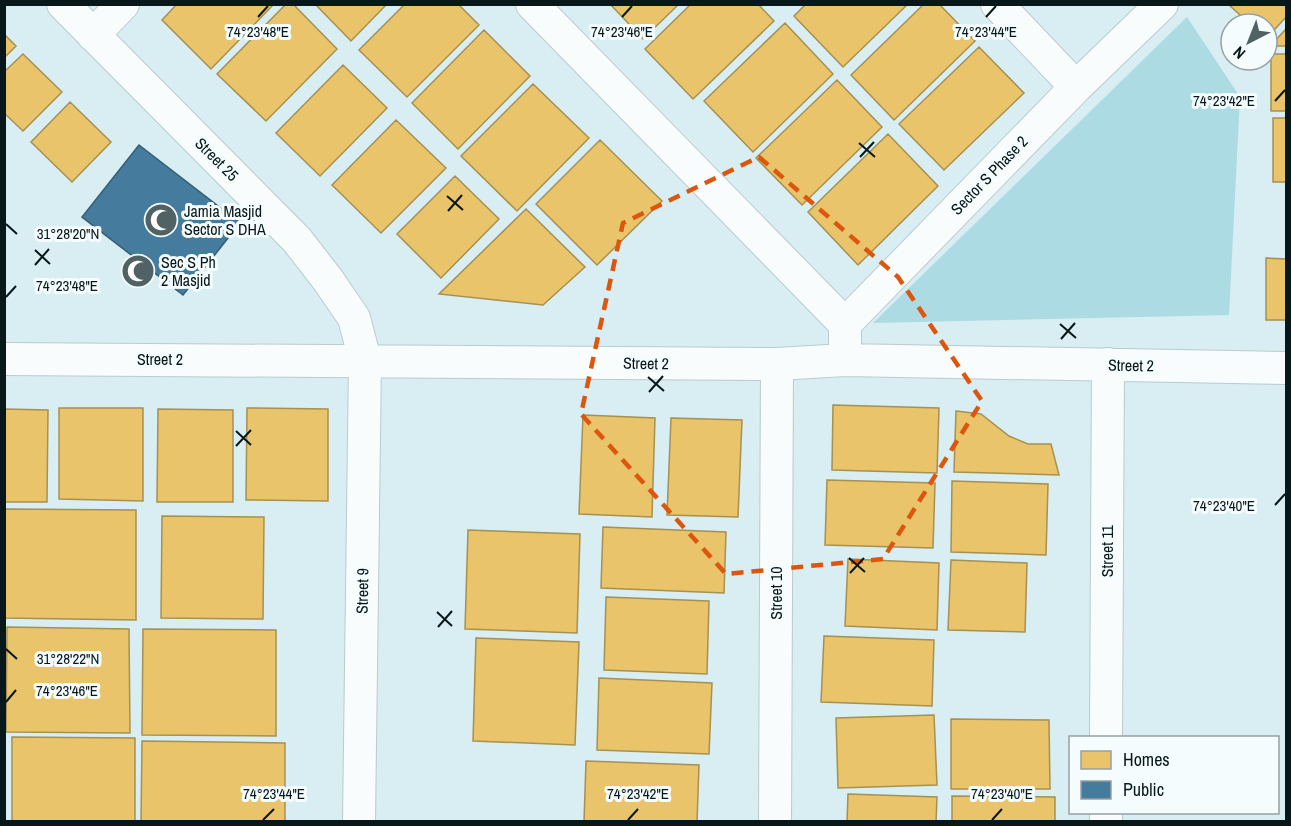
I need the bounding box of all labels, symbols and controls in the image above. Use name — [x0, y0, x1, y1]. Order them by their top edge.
north arrow — [1219, 12, 1279, 72]
text: 74°23'48"E — [227, 21, 289, 42]
text: 74°23'46"E — [591, 21, 653, 42]
text: 74°23'44"E — [955, 21, 1017, 42]
text: N — [1228, 42, 1250, 64]
text: 74°23'42"E — [1193, 90, 1255, 111]
street label: Sector S Phase 2 — [946, 131, 1032, 219]
street label: Street 25 — [190, 132, 244, 186]
place label: Jamia Masjid Sector S DHA — [184, 200, 266, 240]
mosque icon: Jamia Masjid Sector S DHA — [143, 202, 179, 238]
text: 31°28'20"N — [37, 223, 99, 244]
place label: Sec S Ph 2 Masjid — [161, 251, 216, 291]
mosque icon: Sec S Ph 2 Masjid — [120, 253, 156, 289]
text: 74°23'48"E — [36, 275, 98, 296]
street label: Street 2 — [137, 348, 183, 370]
street label: Street 2 — [623, 352, 669, 374]
street label: Street 2 — [1108, 354, 1154, 376]
text: 74°23'40"E — [1193, 495, 1255, 516]
street label: Street 11 — [1096, 524, 1118, 577]
street label: Street 10 — [765, 566, 787, 620]
street label: Street 9 — [351, 568, 373, 614]
text: 31°28'22"N — [37, 648, 99, 669]
text: 74°23'46"E — [36, 680, 98, 701]
legend — [1069, 736, 1279, 814]
text: Homes — [1123, 747, 1170, 772]
text: Public — [1123, 777, 1164, 802]
text: 74°23'44"E — [243, 783, 305, 804]
text: 74°23'42"E — [607, 783, 669, 804]
text: 74°23'40"E — [971, 783, 1033, 804]

